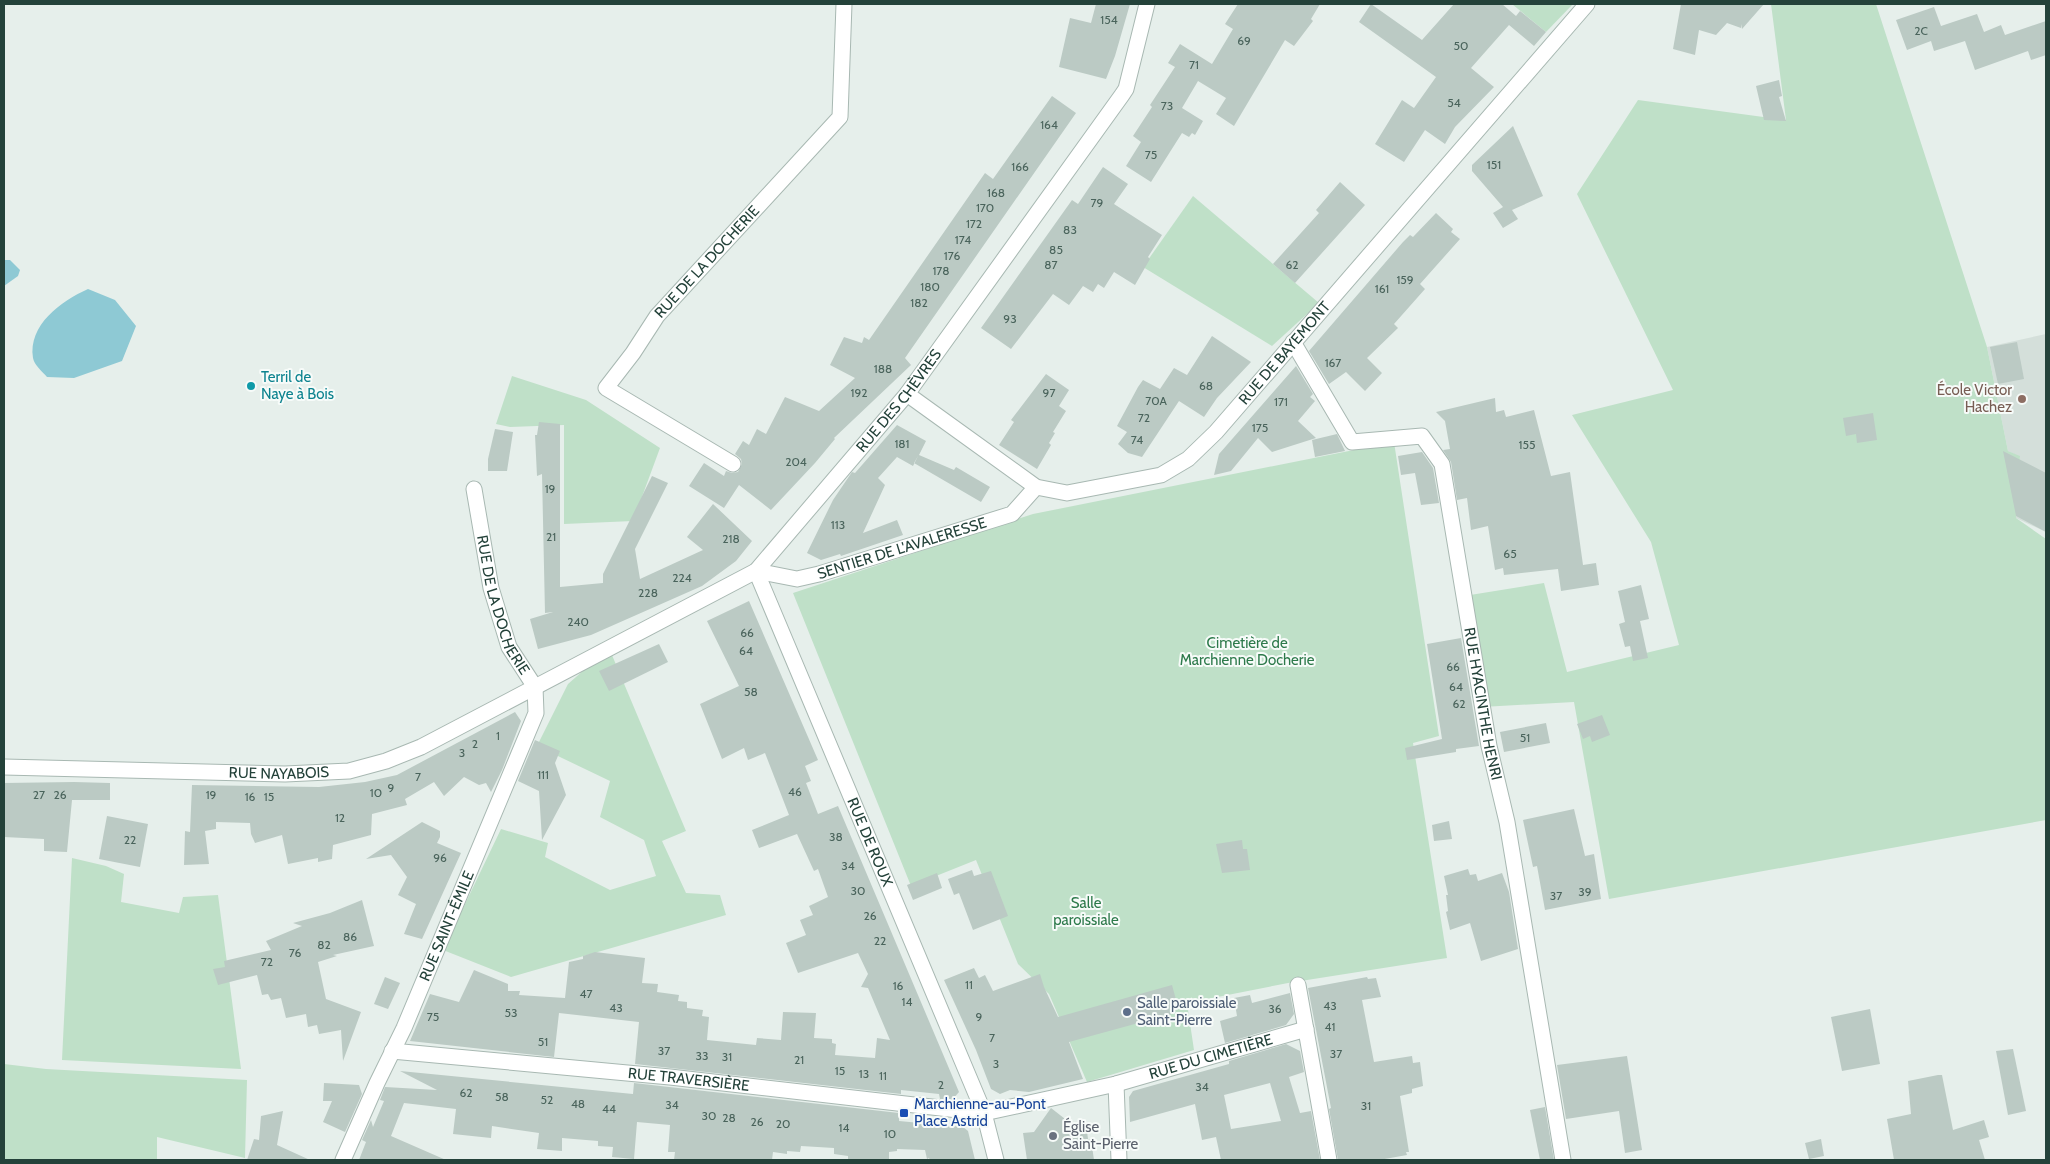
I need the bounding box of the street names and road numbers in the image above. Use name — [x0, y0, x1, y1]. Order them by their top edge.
street label: RUE DE LA DOCHERIE — [651, 202, 763, 322]
street label: RUE DE BAYEMONT — [1235, 298, 1334, 408]
street label: RUE DES CHÈVRES — [852, 346, 945, 456]
street label: SENTIER DE L'AVALERESSE — [815, 514, 989, 583]
street label: RUE DE LA DOCHERIE — [473, 534, 533, 678]
street label: RUE HYACINTHE HENRI — [1460, 626, 1506, 782]
street label: RUE NAYABOIS — [229, 763, 330, 783]
street label: RUE DE ROUX — [843, 795, 897, 889]
street label: RUE SAINT-ÉMILE — [416, 868, 478, 984]
street label: RUE DU CIMETIÈRE — [1147, 1030, 1275, 1083]
street label: RUE TRAVERSIÈRE — [627, 1064, 750, 1095]

